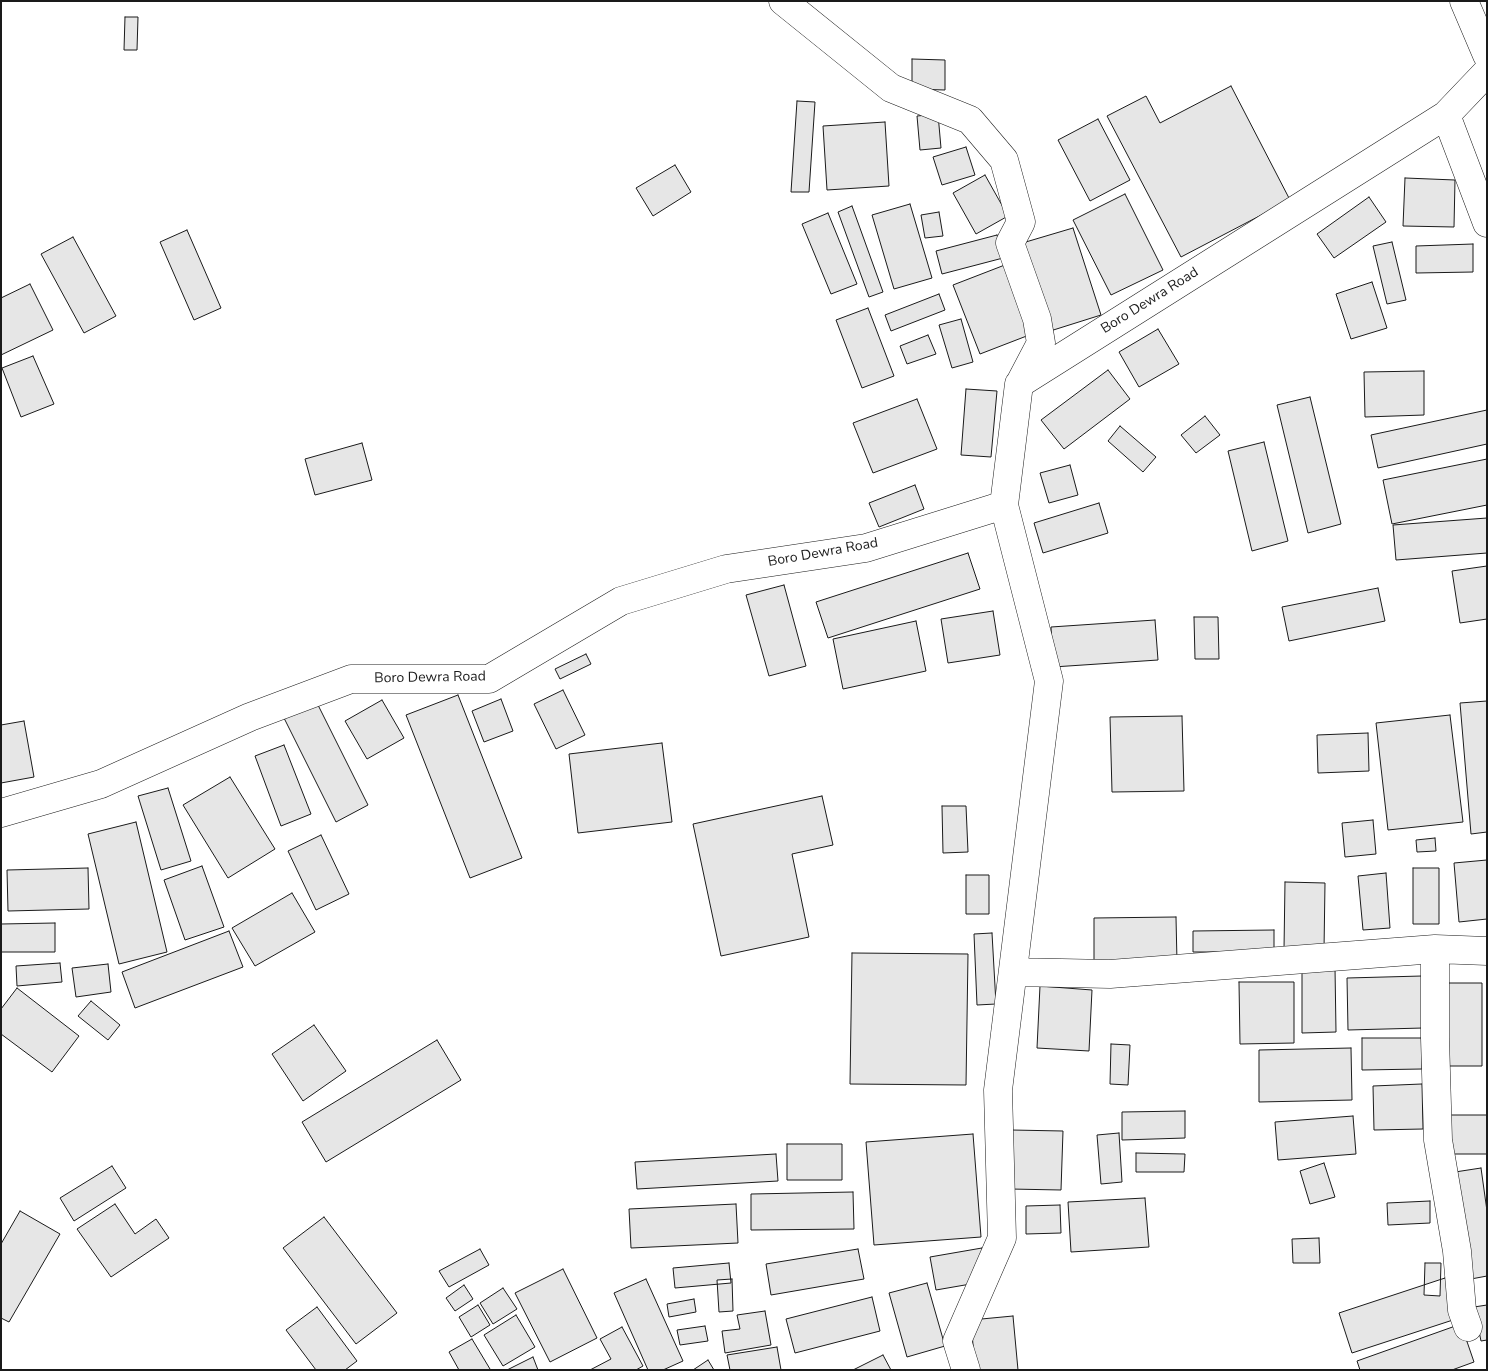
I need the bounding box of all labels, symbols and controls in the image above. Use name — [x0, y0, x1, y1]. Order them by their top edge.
street label: Boro Dewra Road — [1098, 264, 1202, 338]
street label: Boro Dewra Road — [767, 535, 879, 571]
street label: Boro Dewra Road — [374, 669, 486, 687]

